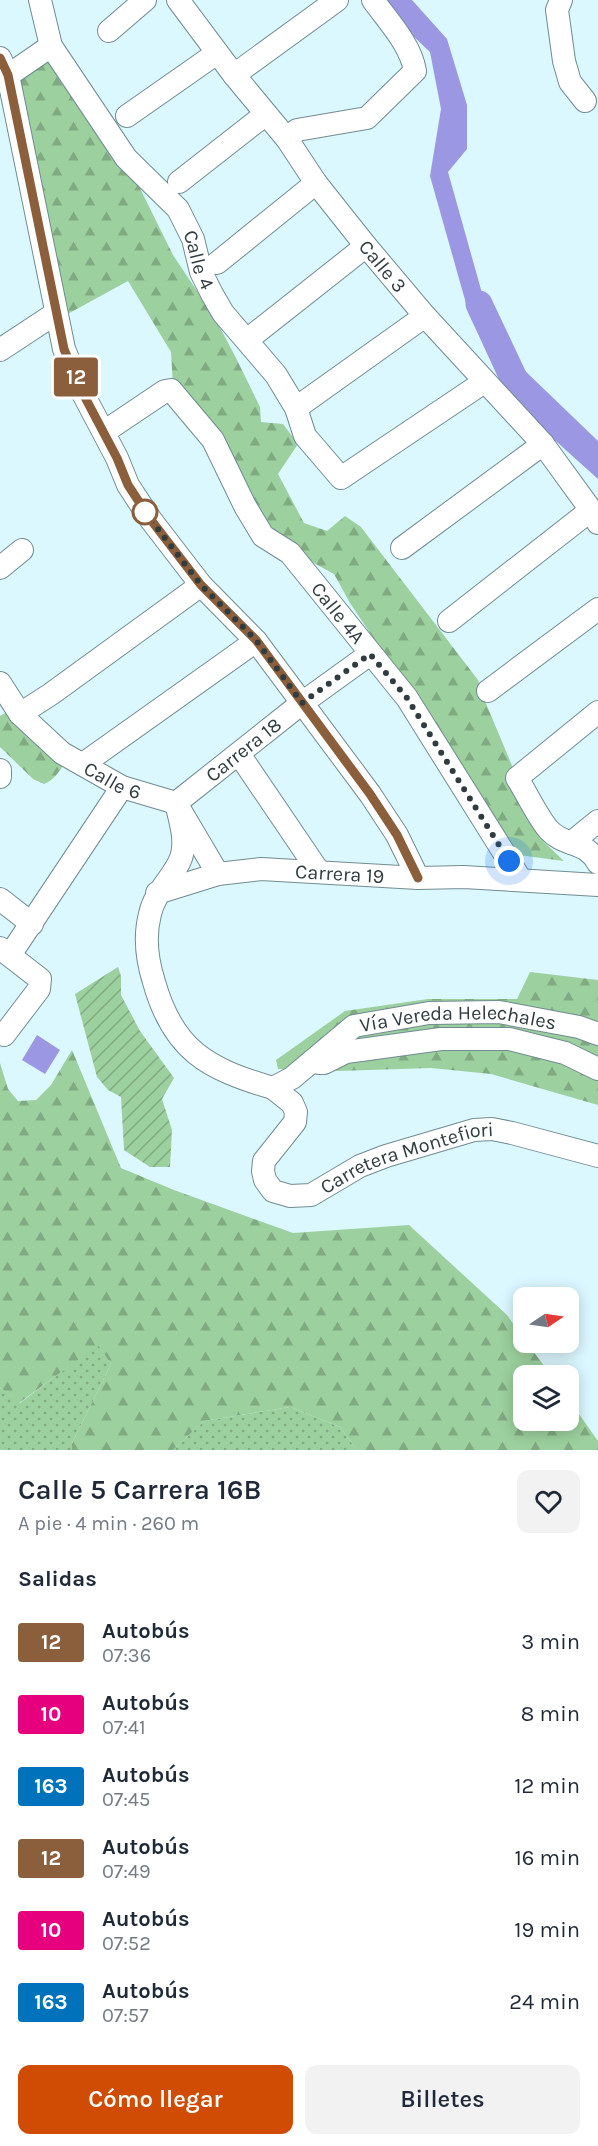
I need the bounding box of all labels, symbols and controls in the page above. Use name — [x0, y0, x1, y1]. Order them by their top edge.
street label: Calle 4 — [178, 226, 219, 293]
street label: Calle 3 — [354, 235, 411, 297]
line badge: 12 — [49, 358, 103, 397]
text: 12 — [66, 365, 86, 389]
unlabelled marker — [132, 499, 158, 525]
street label: Calle 4A — [306, 578, 370, 648]
street label: Carrera 18 — [201, 713, 286, 787]
street label: Calle 6 — [80, 757, 144, 804]
your location — [494, 846, 524, 876]
street label: Carrera 19 — [294, 860, 385, 888]
street label: Vía Vereda Helechales — [358, 1001, 558, 1037]
street label: Carretera Montefiori — [316, 1118, 494, 1199]
north arrow — [513, 1287, 579, 1353]
map controls — [513, 1287, 579, 1431]
button: layers — [513, 1365, 579, 1431]
button: heart — [517, 1470, 580, 1533]
text: Calle 5 Carrera 16B — [18, 1473, 261, 1506]
text: A pie · 4 min · 260 m — [18, 1512, 199, 1535]
text: Salidas — [18, 1566, 97, 1592]
text: Autobús — [102, 1618, 190, 1644]
text: 3 min — [521, 1629, 580, 1655]
text: 12 — [41, 1630, 61, 1654]
text: 07:36 — [102, 1644, 151, 1667]
text: Autobús — [102, 1690, 190, 1716]
text: 8 min — [521, 1701, 580, 1727]
text: 10 — [41, 1702, 61, 1726]
text: 07:41 — [102, 1716, 146, 1739]
text: Autobús — [102, 1762, 190, 1788]
text: 12 min — [514, 1773, 580, 1799]
text: 163 — [34, 1774, 68, 1798]
text: 07:45 — [102, 1788, 150, 1811]
text: Autobús — [102, 1834, 190, 1860]
text: 16 min — [514, 1845, 580, 1871]
text: 12 — [41, 1846, 61, 1870]
text: 07:49 — [102, 1860, 151, 1883]
text: Autobús — [102, 1906, 190, 1932]
text: 19 min — [514, 1917, 580, 1943]
text: 10 — [41, 1918, 61, 1942]
text: 07:52 — [102, 1932, 151, 1955]
text: Autobús — [102, 1978, 190, 2004]
text: 24 min — [509, 1989, 580, 2015]
text: 163 — [34, 1990, 68, 2014]
text: 07:57 — [102, 2004, 149, 2027]
button: Cómo llegar — [18, 2065, 293, 2134]
button: Billetes — [305, 2065, 580, 2134]

